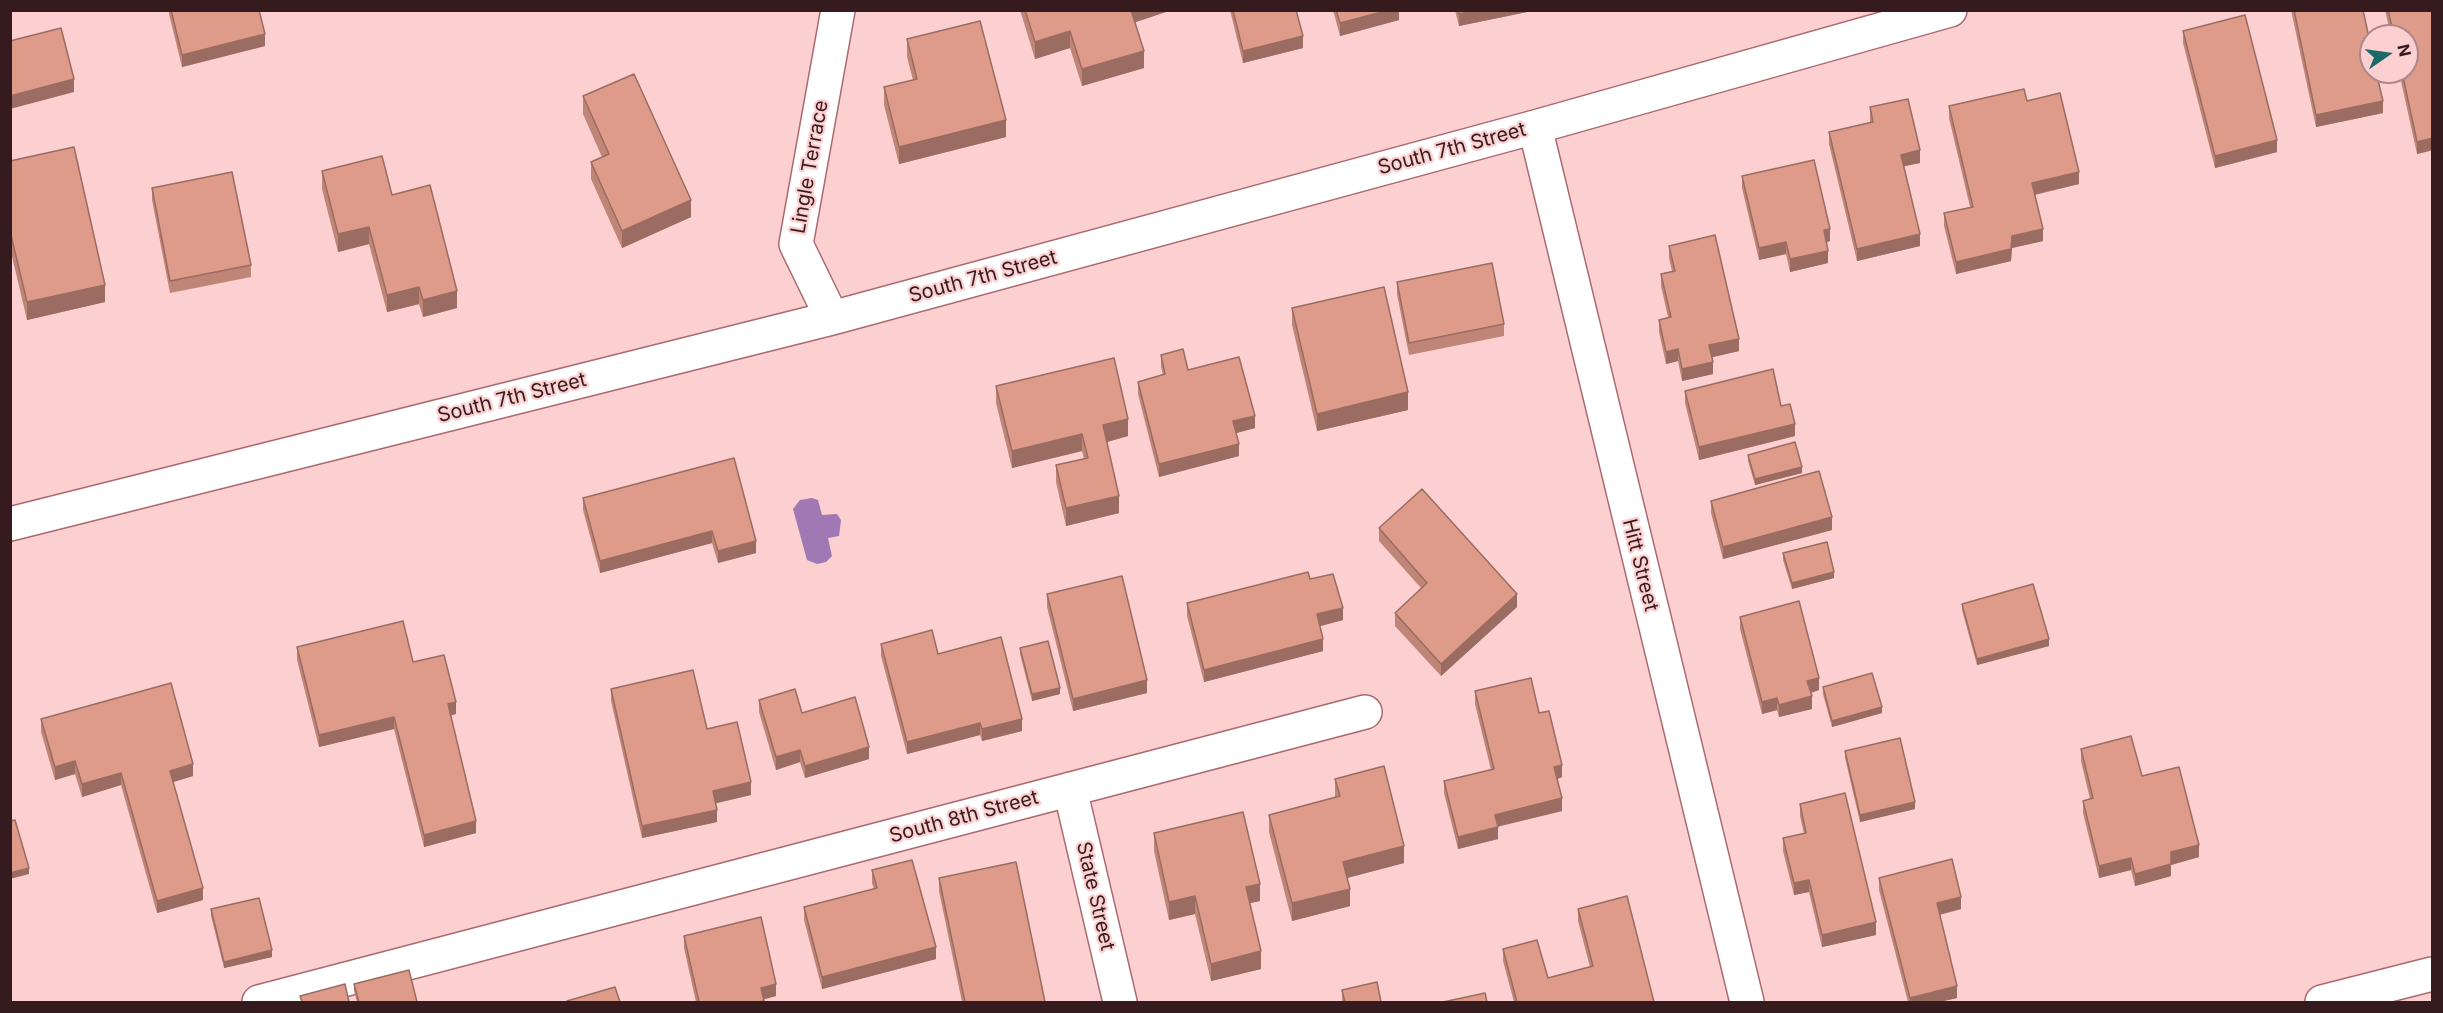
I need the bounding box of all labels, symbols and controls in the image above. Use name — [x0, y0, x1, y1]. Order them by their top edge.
north arrow — [2359, 24, 2419, 84]
text: N — [2393, 42, 2416, 59]
street label: Lingle Terrace — [786, 98, 834, 236]
street label: South 7th Street — [1375, 118, 1529, 180]
street label: South 7th Street — [906, 246, 1060, 308]
street label: South 7th Street — [435, 368, 589, 428]
street label: Hitt Street — [1617, 516, 1663, 614]
street label: South 8th Street — [887, 786, 1041, 848]
street label: State Street — [1071, 839, 1119, 953]

